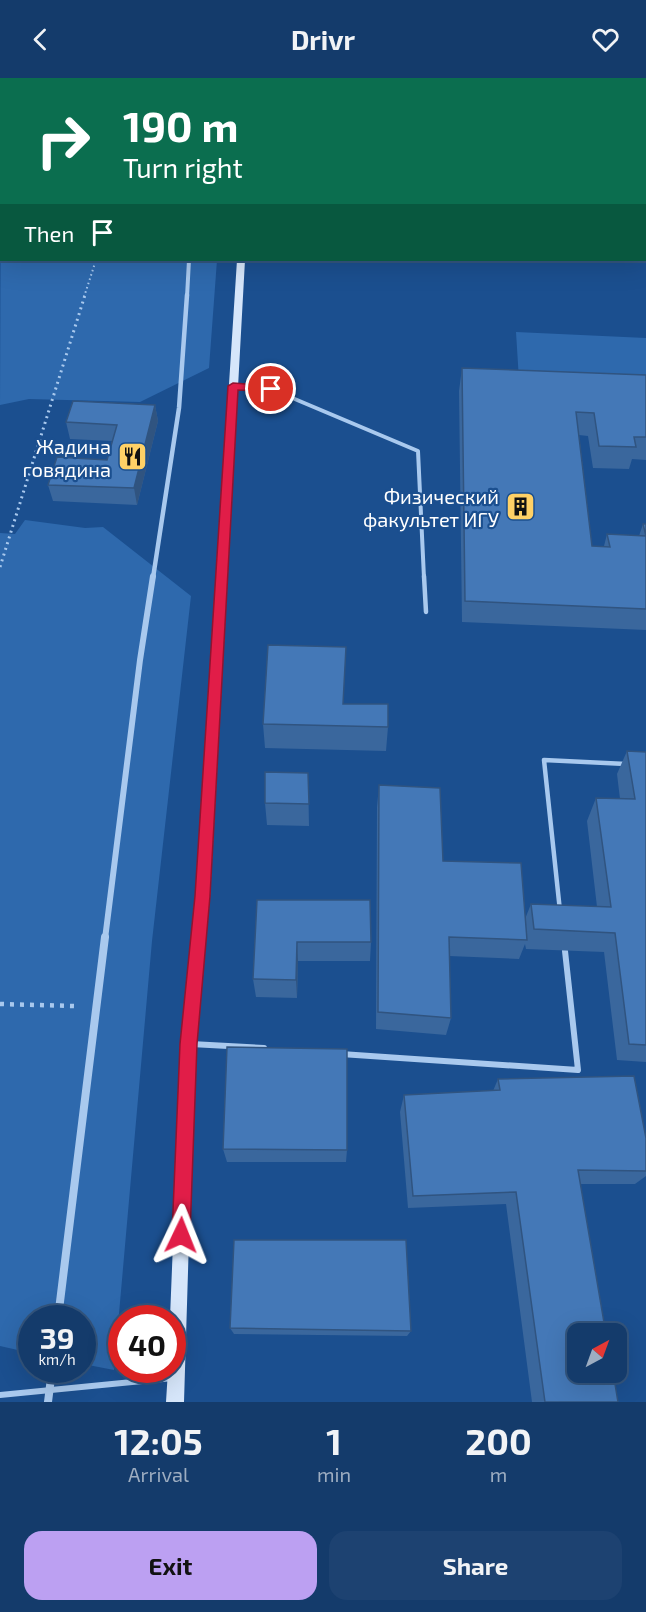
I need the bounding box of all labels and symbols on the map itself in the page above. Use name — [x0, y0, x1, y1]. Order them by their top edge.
pin — [245, 363, 296, 414]
place label: Жадина говядина — [22, 434, 111, 481]
restaurant icon: Жадина говядина — [116, 441, 148, 473]
place label: Физический факультет ИГУ — [363, 484, 500, 532]
building icon: Физический факультет ИГУ — [504, 491, 536, 523]
position arrow — [149, 1203, 213, 1267]
speed limit sign: 40 — [108, 1305, 186, 1383]
north arrow — [567, 1323, 627, 1383]

